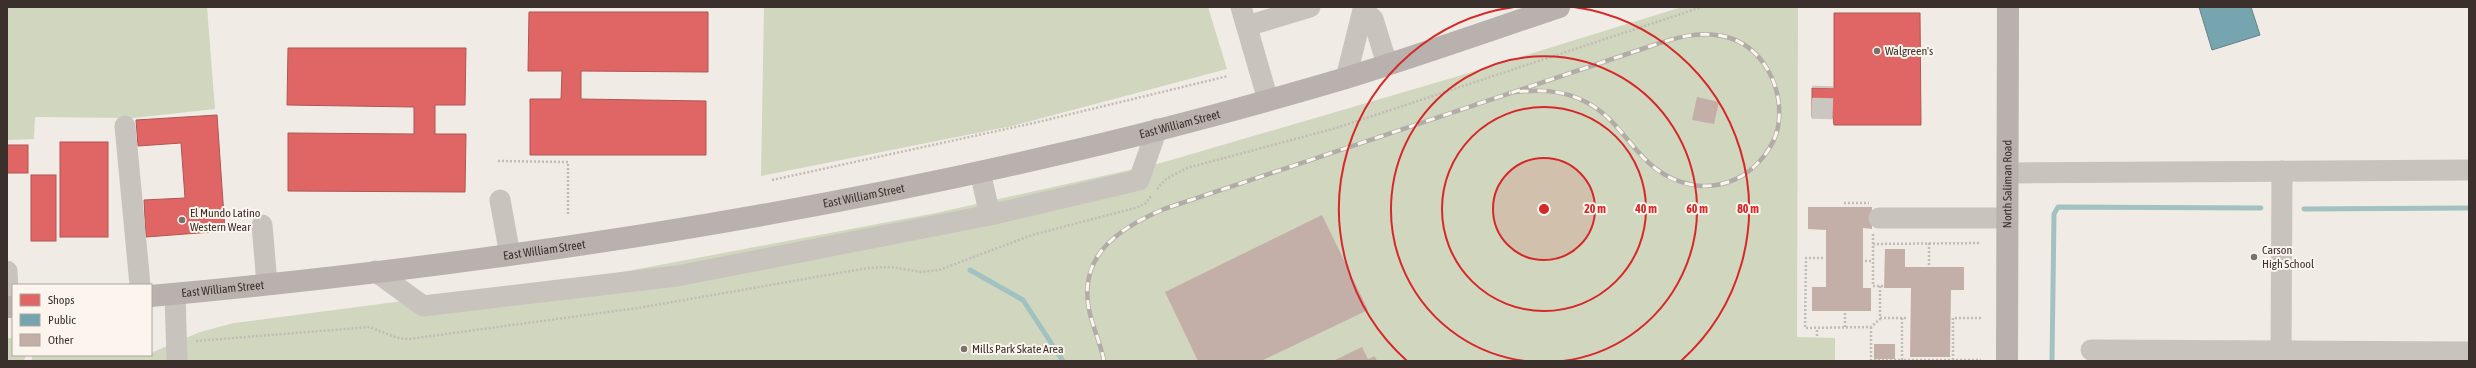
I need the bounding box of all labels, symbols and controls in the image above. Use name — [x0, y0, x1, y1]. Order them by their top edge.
place label: Walgreen's — [1885, 44, 1933, 58]
marker: Walgreen's — [1872, 46, 1882, 56]
street label: East William Street — [1138, 107, 1222, 141]
street label: North Saliman Road — [2000, 140, 2015, 228]
street label: East William Street — [822, 181, 906, 211]
centre of rings — [1537, 202, 1551, 216]
text: 20 m — [1584, 202, 1606, 216]
text: 40 m — [1634, 202, 1657, 216]
text: 60 m — [1686, 202, 1708, 216]
text: 80 m — [1737, 202, 1759, 216]
place label: El Mundo Latino Western Wear — [190, 206, 261, 234]
marker: El Mundo Latino Western Wear — [177, 215, 187, 225]
street label: East William Street — [502, 237, 587, 263]
place label: Carson High School — [2262, 243, 2315, 271]
marker: Carson High School — [2249, 252, 2259, 262]
street label: East William Street — [181, 278, 265, 300]
legend — [12, 284, 152, 356]
text: Shops — [48, 293, 74, 307]
text: Public — [48, 313, 76, 327]
text: Other — [48, 333, 74, 347]
place label: Mills Park Skate Area — [972, 342, 1064, 356]
marker: Mills Park Skate Area — [959, 344, 969, 354]

